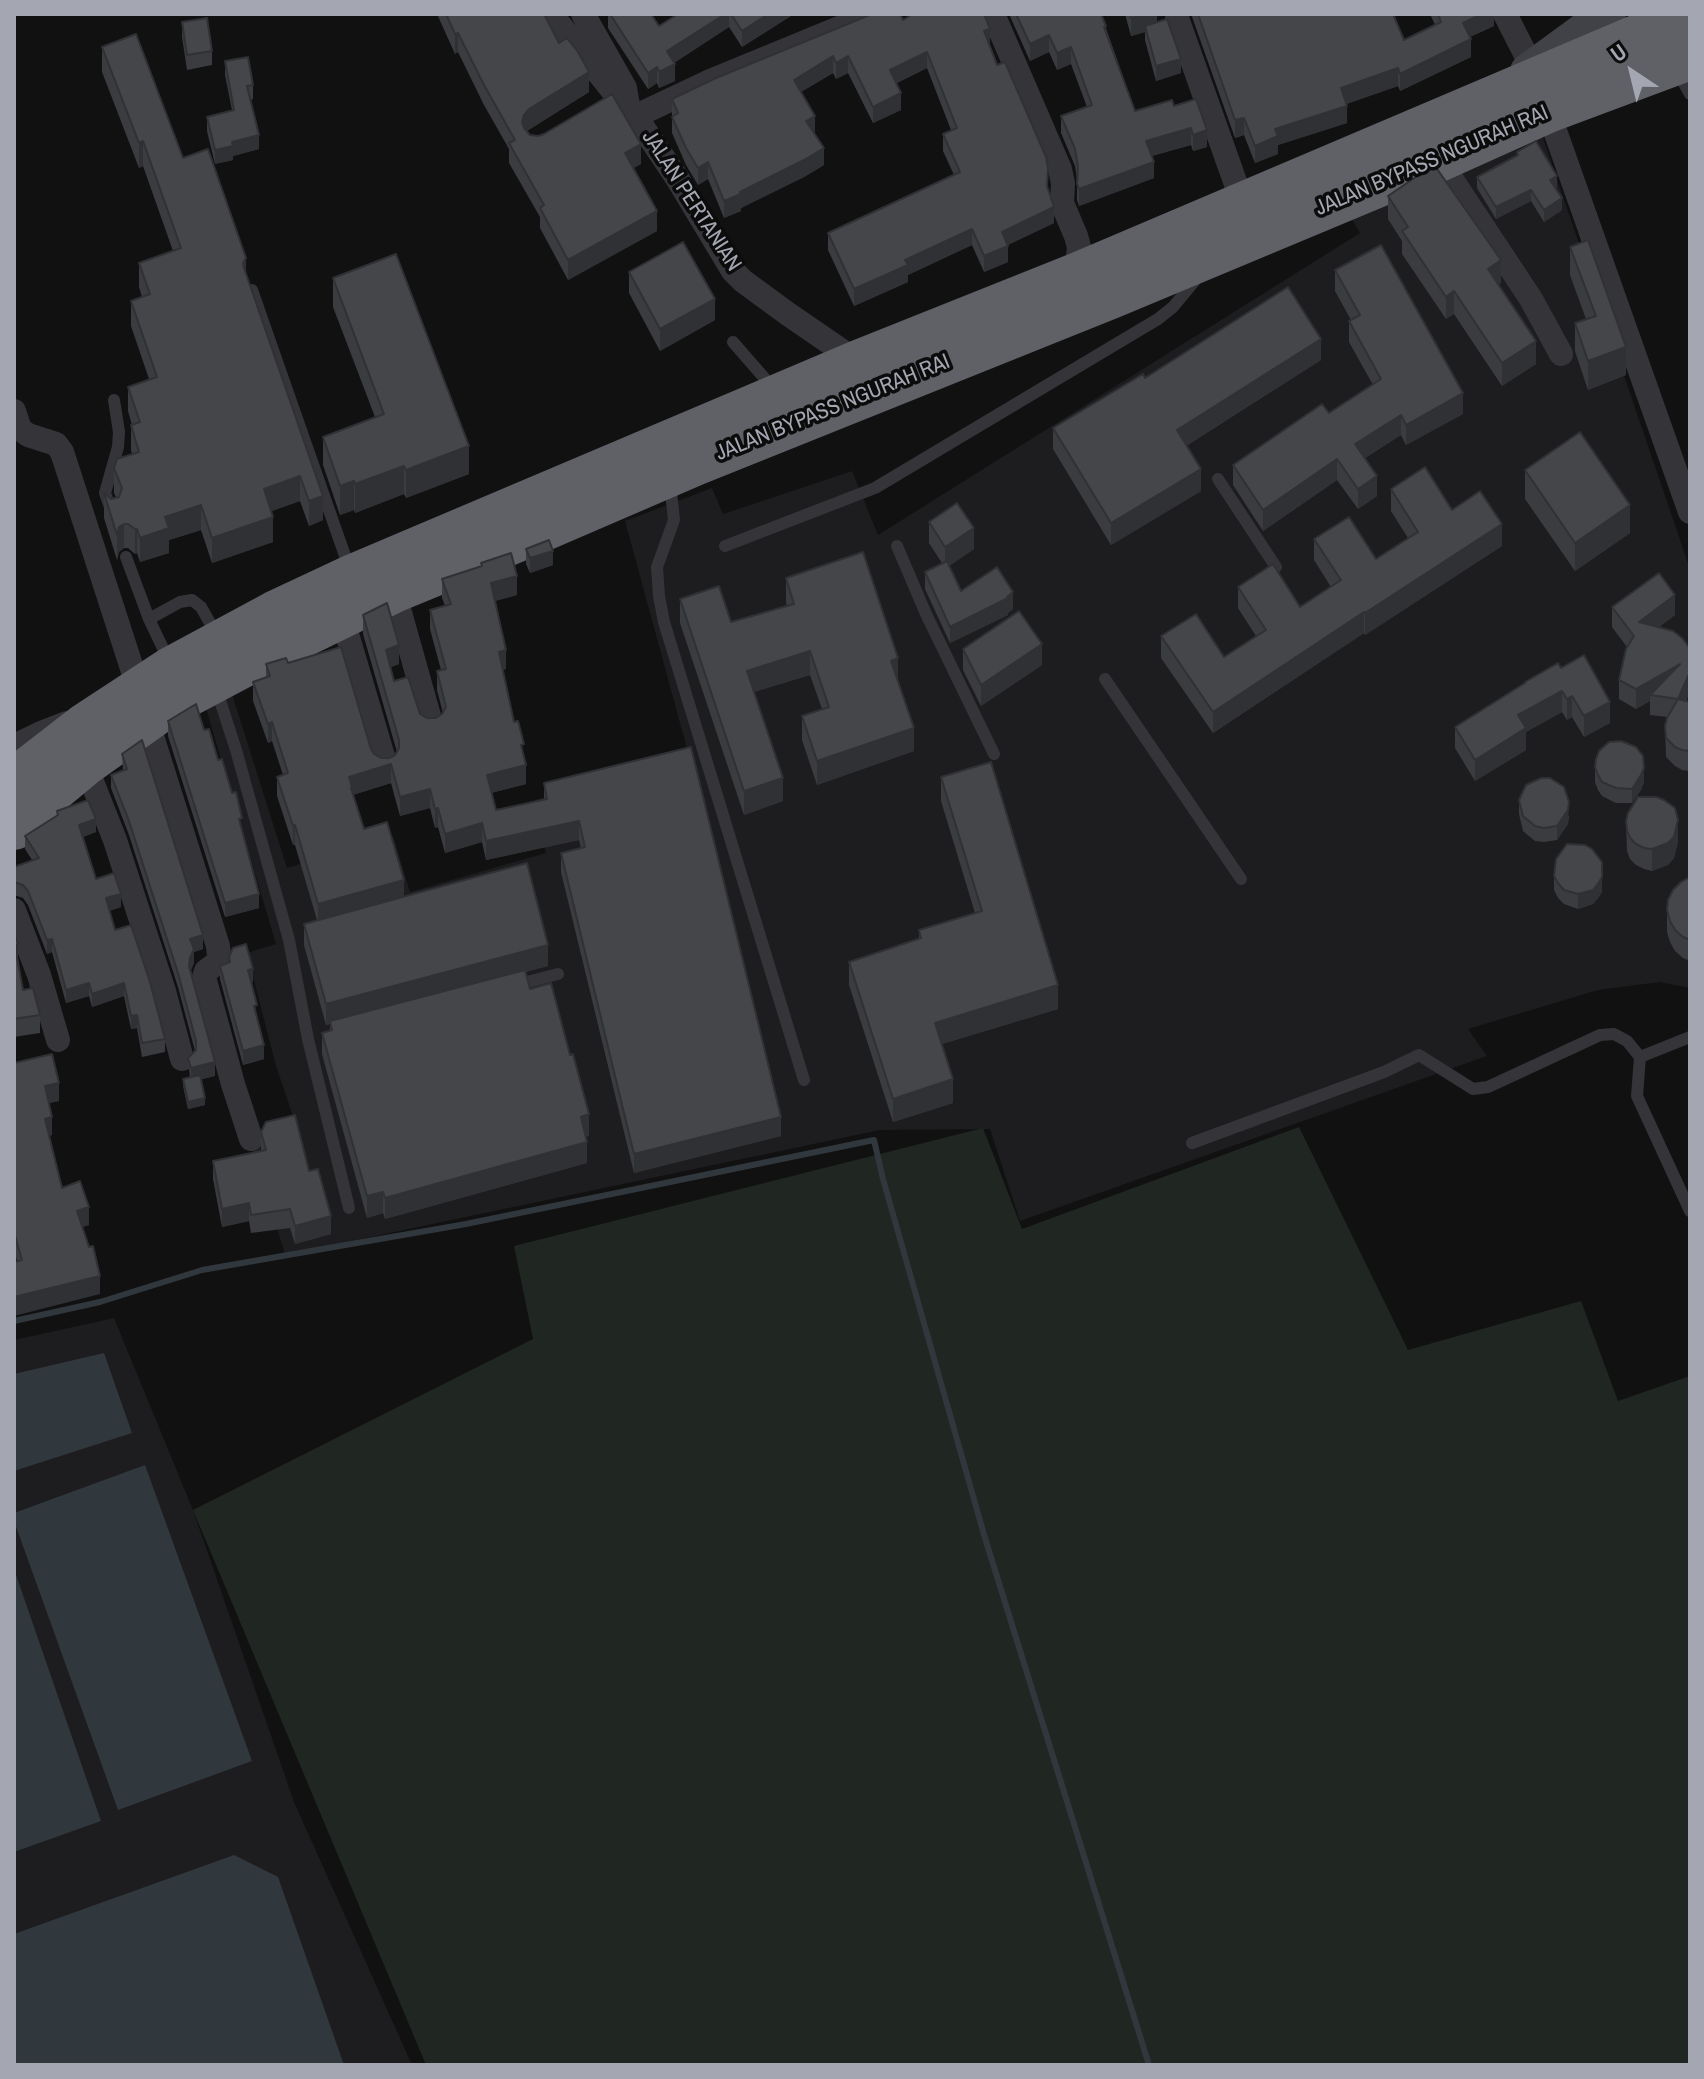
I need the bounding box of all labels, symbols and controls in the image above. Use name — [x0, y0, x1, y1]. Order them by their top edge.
north arrow — [1592, 32, 1672, 112]
text: U — [1604, 36, 1632, 68]
street label: JALAN BYPASS NGURAH RAI — [1312, 100, 1552, 222]
street label: JALAN PERTANIAN — [636, 126, 746, 276]
street label: JALAN BYPASS NGURAH RAI — [712, 349, 954, 467]

